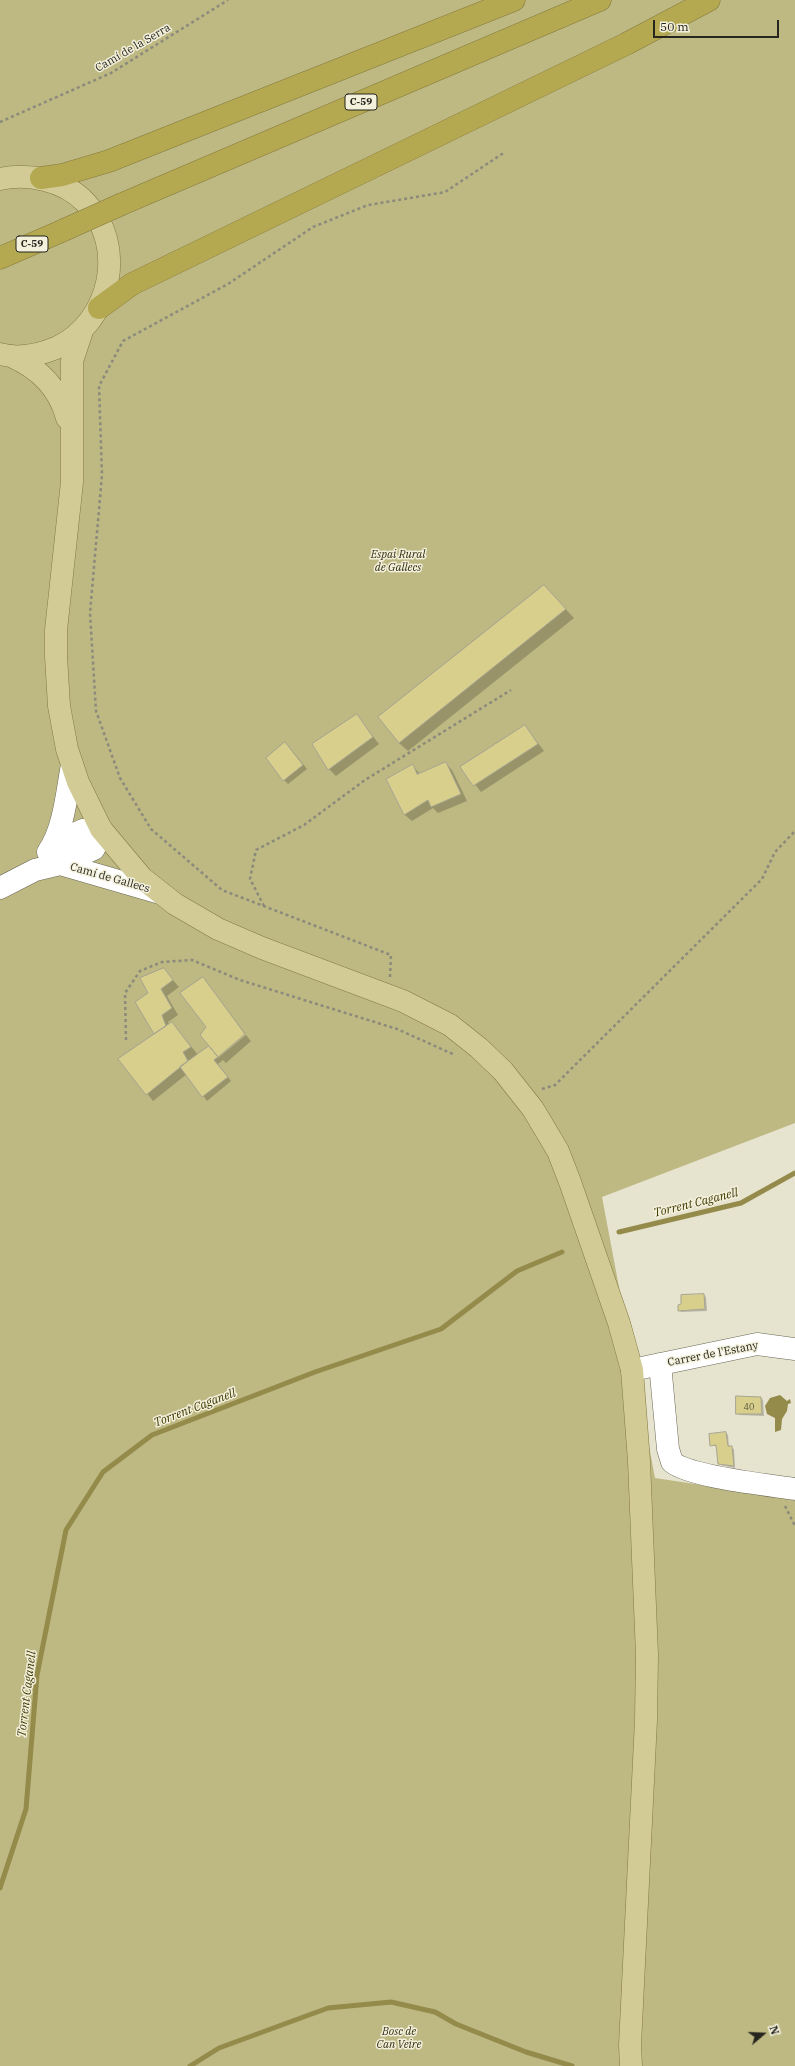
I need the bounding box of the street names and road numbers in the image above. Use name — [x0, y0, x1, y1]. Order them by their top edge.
street label: Camí de la Serra — [93, 21, 173, 75]
road number: C-59 — [345, 94, 377, 110]
road number: C-59 — [16, 236, 48, 252]
street label: Camí de Gallecs — [69, 860, 151, 896]
street label: Carrer de l'Estany — [666, 1339, 760, 1369]

